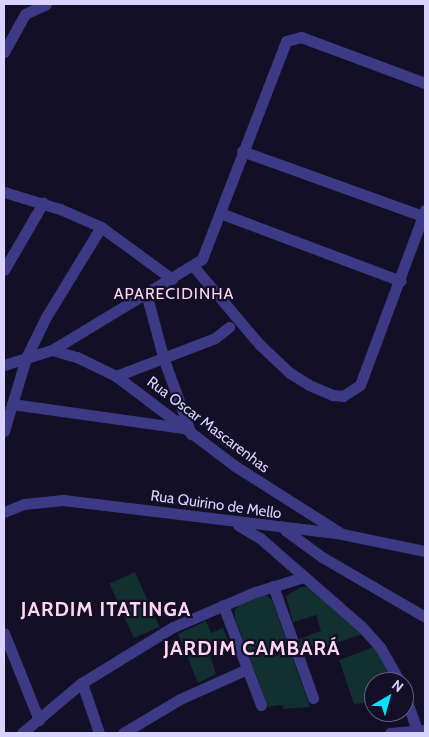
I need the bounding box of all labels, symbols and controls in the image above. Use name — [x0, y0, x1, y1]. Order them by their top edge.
district label: APARECIDINHA — [112, 284, 236, 304]
street label: Rua Oscar Mascarenhas — [143, 373, 273, 477]
street label: Rua Quirino de Mello — [149, 487, 283, 523]
district label: JARDIM ITATINGA — [19, 597, 193, 621]
district label: JARDIM CAMBARÁ — [162, 636, 342, 660]
north arrow — [364, 672, 414, 722]
text: N — [388, 676, 407, 696]

